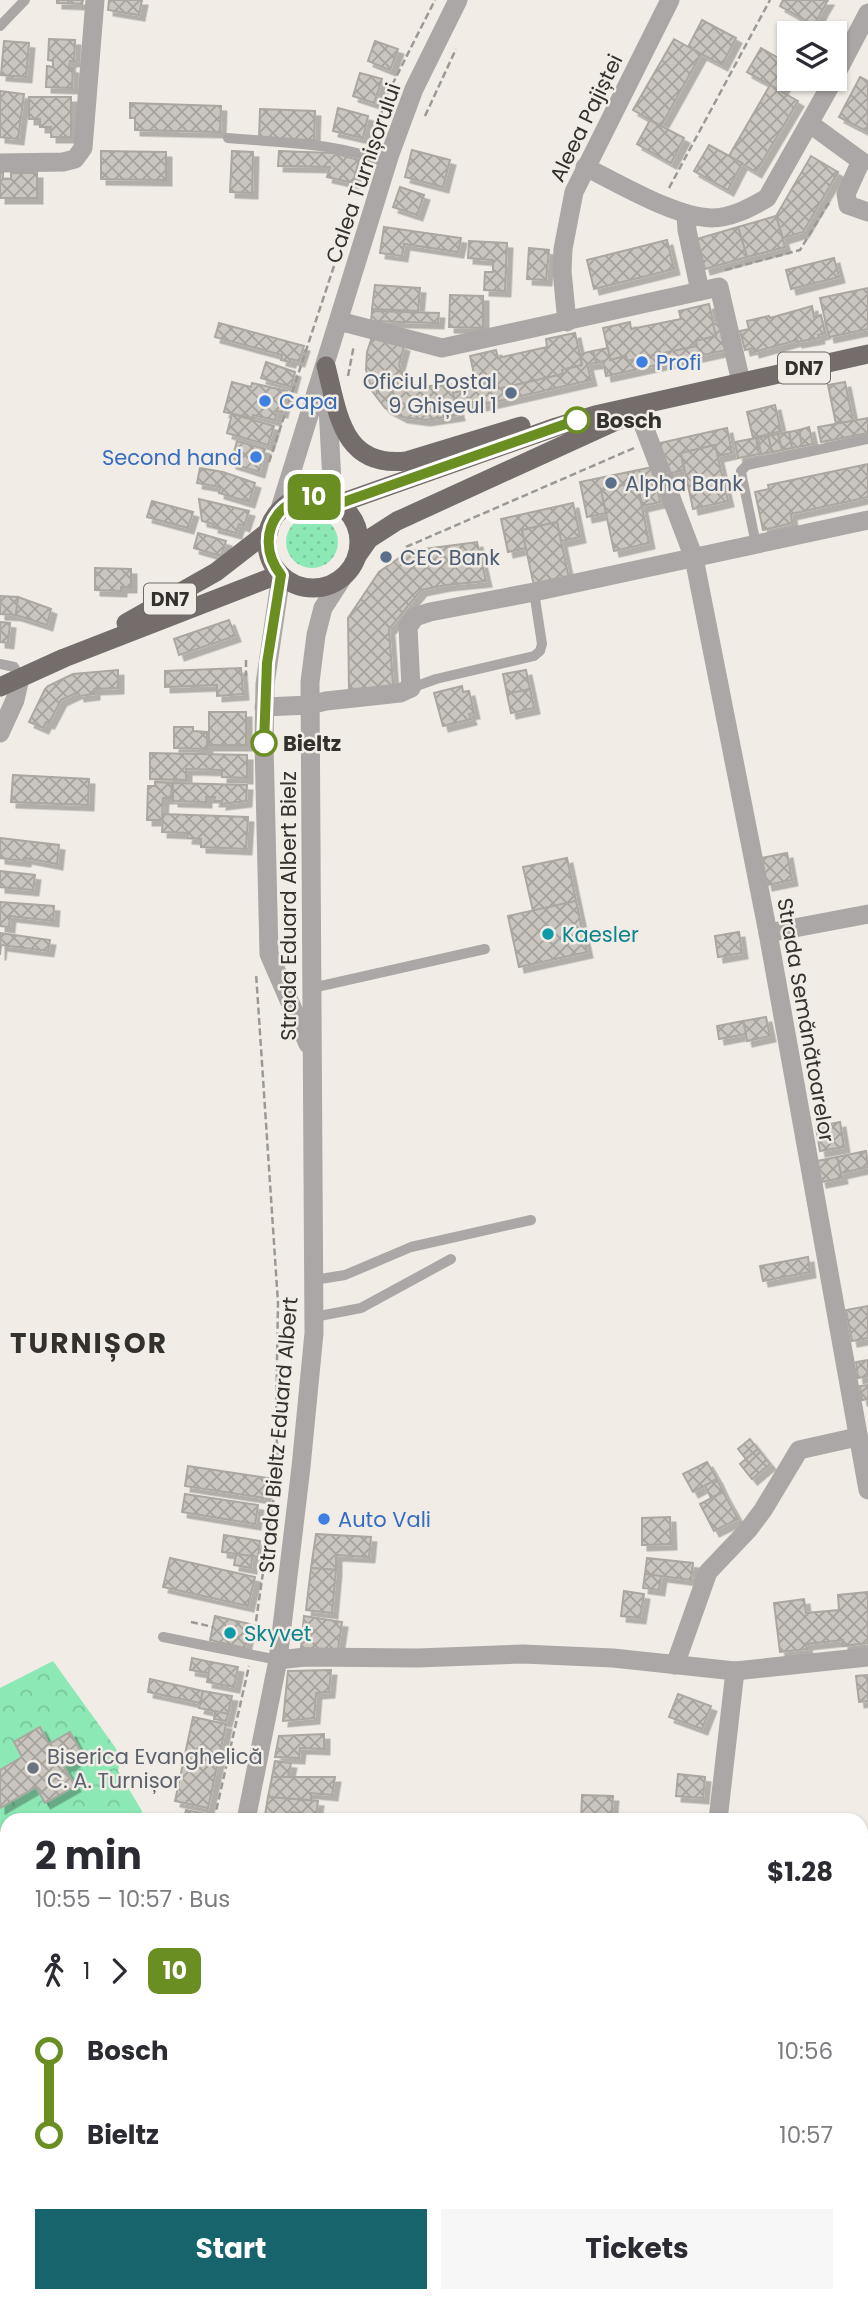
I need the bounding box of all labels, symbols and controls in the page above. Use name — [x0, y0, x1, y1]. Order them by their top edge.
map controls — [777, 21, 847, 91]
button: layers — [777, 21, 847, 91]
street label: Aleea Pajiștei — [543, 49, 629, 187]
street label: Calea Turnișorului — [319, 79, 407, 267]
place label: Profi — [656, 348, 702, 377]
road number: DN7 — [778, 352, 830, 384]
marker: Profi — [634, 354, 650, 370]
place label: Oficiul Poștal 9 Ghișeul 1 — [363, 367, 497, 420]
marker: Oficiul Poștal 9 Ghișeul 1 — [503, 385, 519, 401]
place label: Capa — [279, 387, 338, 416]
marker: Capa — [257, 393, 273, 409]
place label: Bosch — [596, 406, 662, 435]
marker: Bosch — [564, 407, 590, 433]
place label: Second hand — [102, 443, 242, 472]
marker: Second hand — [248, 449, 264, 465]
place label: Alpha Bank — [625, 469, 743, 498]
line badge: 10 — [282, 474, 346, 520]
marker: Alpha Bank — [603, 475, 619, 491]
text: 10 — [302, 480, 326, 513]
place label: CEC Bank — [400, 543, 500, 572]
marker: CEC Bank — [378, 549, 394, 565]
road number: DN7 — [144, 584, 196, 614]
place label: Bieltz — [283, 729, 341, 758]
marker: Bieltz — [251, 730, 277, 756]
street label: Strada Eduard Albert Bielz — [274, 771, 303, 1041]
street label: Strada Semănătoarelor — [770, 896, 842, 1144]
place label: Kaesler — [562, 920, 639, 949]
marker: Kaesler — [540, 926, 556, 942]
street label: Strada Bieltz Eduard Albert — [251, 1296, 305, 1574]
district label: TURNIȘOR — [10, 1324, 168, 1363]
place label: Auto Vali — [338, 1505, 431, 1534]
marker: Auto Vali — [316, 1511, 332, 1527]
place label: Skyvet — [244, 1619, 311, 1648]
marker: Skyvet — [222, 1625, 238, 1641]
place label: Biserica Evanghelică C. A. Turnișor — [47, 1742, 263, 1795]
marker: Biserica Evanghelică C. A. Turnișor — [25, 1760, 41, 1776]
text: 2 min — [35, 1829, 142, 1882]
text: $1.28 — [767, 1854, 833, 1890]
text: 10:55 – 10:57 · Bus — [35, 1883, 230, 1915]
icon: walk — [35, 1952, 73, 1990]
icon: forward — [100, 1952, 138, 1990]
text: 10 — [162, 1954, 187, 1987]
text: 1 — [83, 1955, 90, 1987]
text: Bosch — [87, 2033, 168, 2069]
text: 10:56 — [777, 2035, 833, 2067]
text: Bieltz — [87, 2117, 159, 2153]
text: 10:57 — [779, 2119, 833, 2151]
button: Start — [35, 2209, 427, 2289]
button: Tickets — [441, 2209, 833, 2289]

